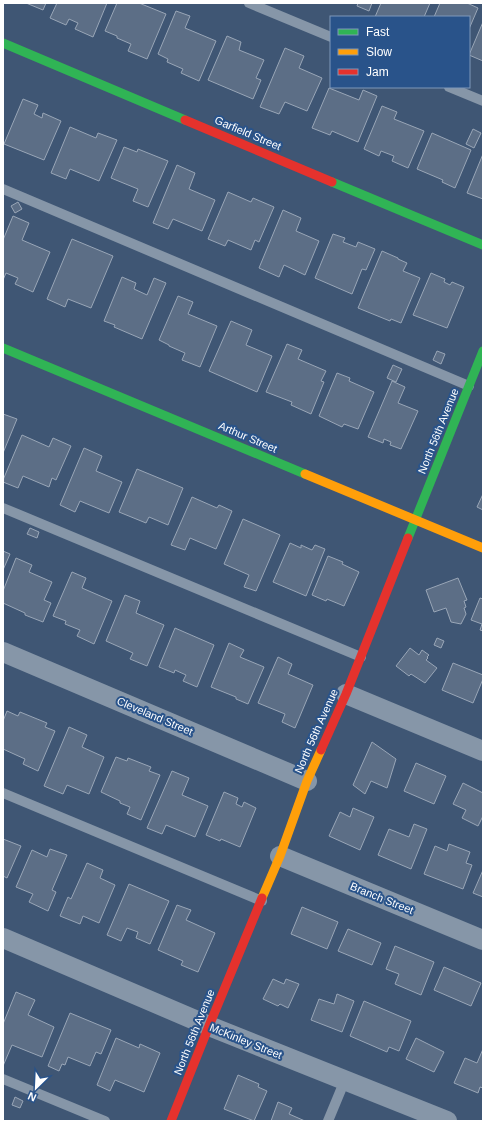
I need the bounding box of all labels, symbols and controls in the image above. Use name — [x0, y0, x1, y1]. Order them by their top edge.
legend — [330, 16, 470, 88]
text: Fast — [366, 25, 390, 39]
text: Slow — [366, 45, 392, 59]
text: Jam — [366, 65, 389, 79]
street label: Garfield Street — [213, 114, 283, 152]
street label: North 56th Avenue — [415, 387, 461, 475]
street label: Arthur Street — [217, 419, 279, 455]
street label: North 56th Avenue — [292, 687, 340, 775]
street label: Cleveland Street — [115, 695, 195, 737]
street label: Branch Street — [349, 880, 415, 916]
street label: North 56th Avenue — [171, 988, 217, 1076]
street label: McKinley Street — [208, 1021, 284, 1061]
north arrow — [16, 1068, 56, 1108]
text: N — [26, 1090, 38, 1104]

